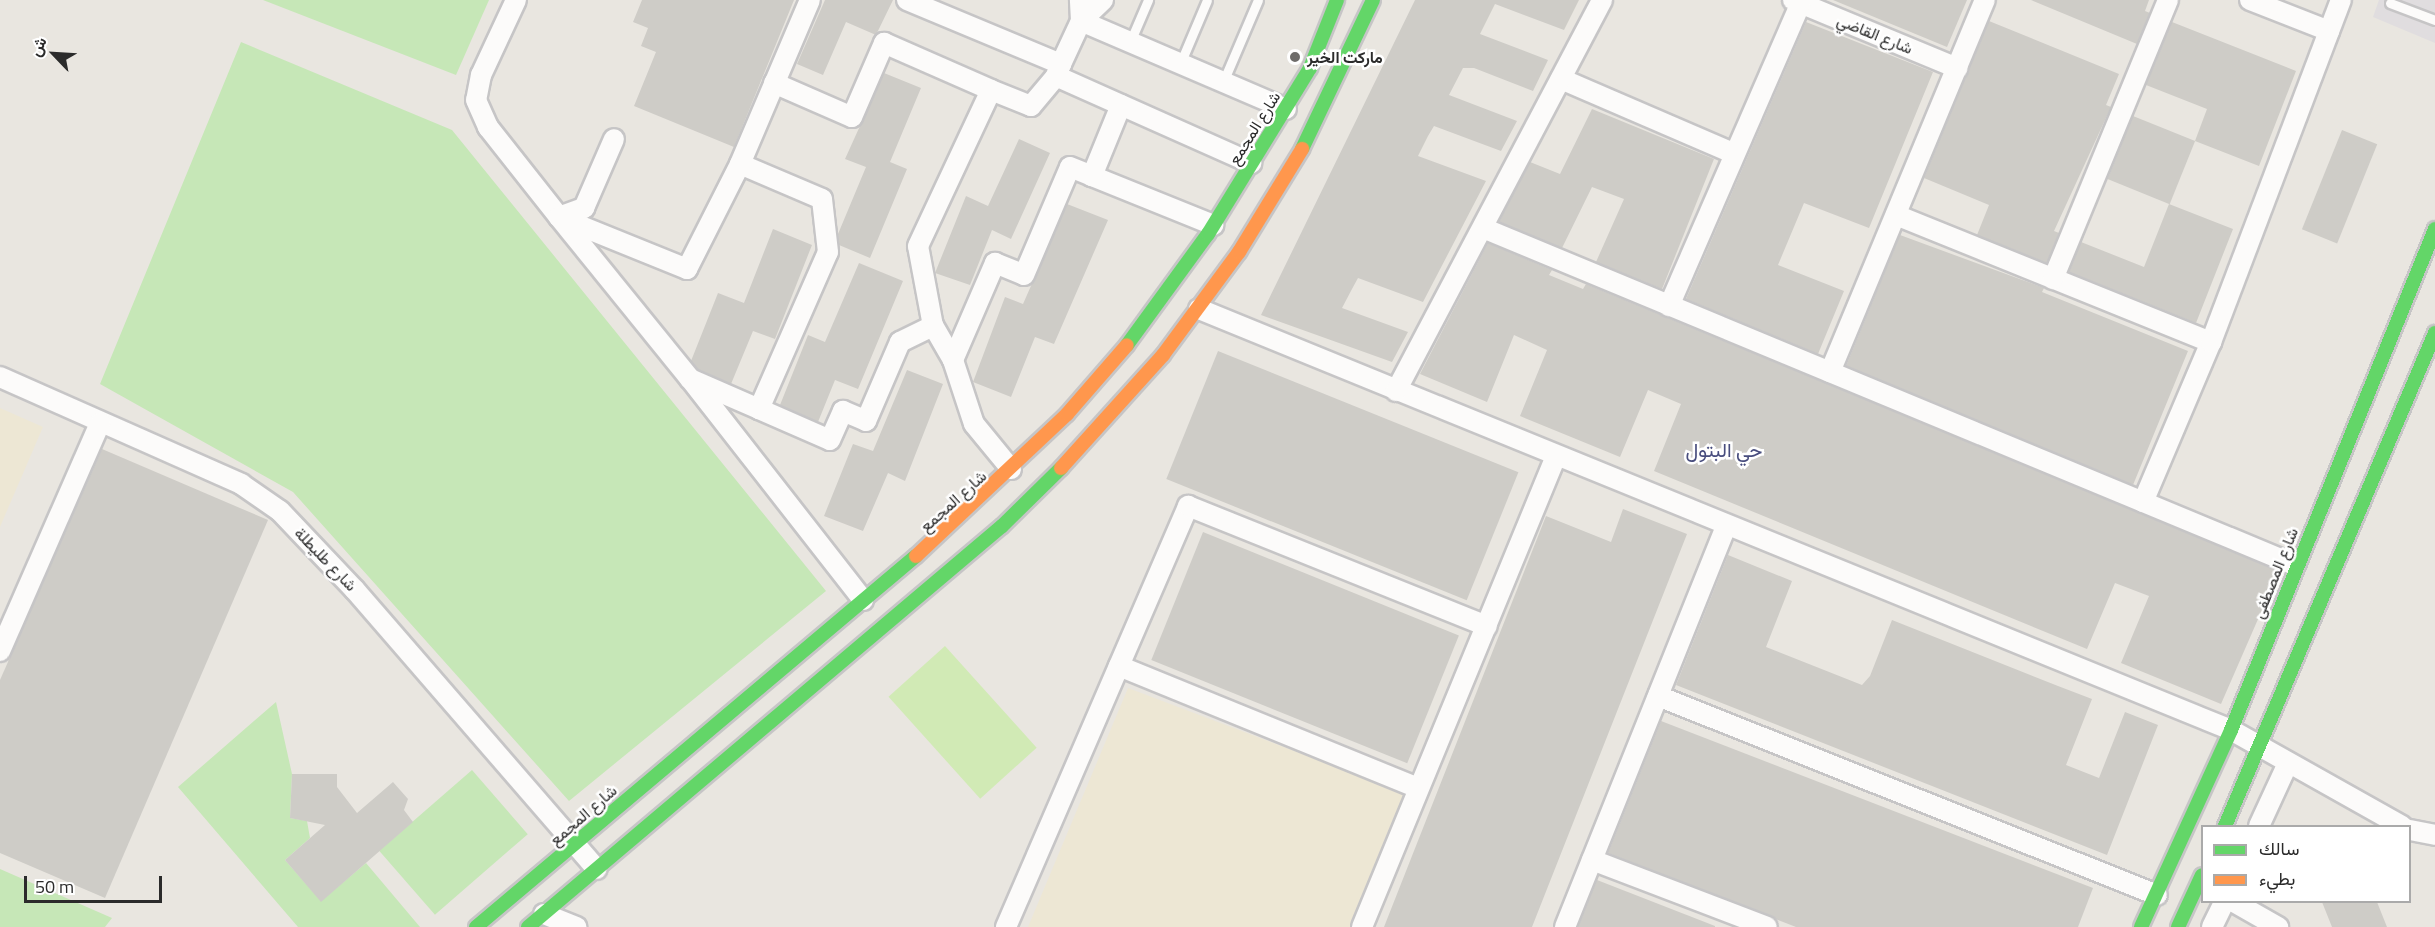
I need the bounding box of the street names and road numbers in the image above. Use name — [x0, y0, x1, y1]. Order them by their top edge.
street label: شارع القاضي — [1834, 10, 1916, 58]
street label: شارع المجمع — [1224, 88, 1284, 168]
street label: شارع المجمع — [916, 466, 990, 536]
street label: شارع طليطلة — [291, 523, 361, 595]
street label: شارع المصطفى — [2248, 525, 2302, 621]
street label: شارع المجمع — [545, 781, 621, 849]

